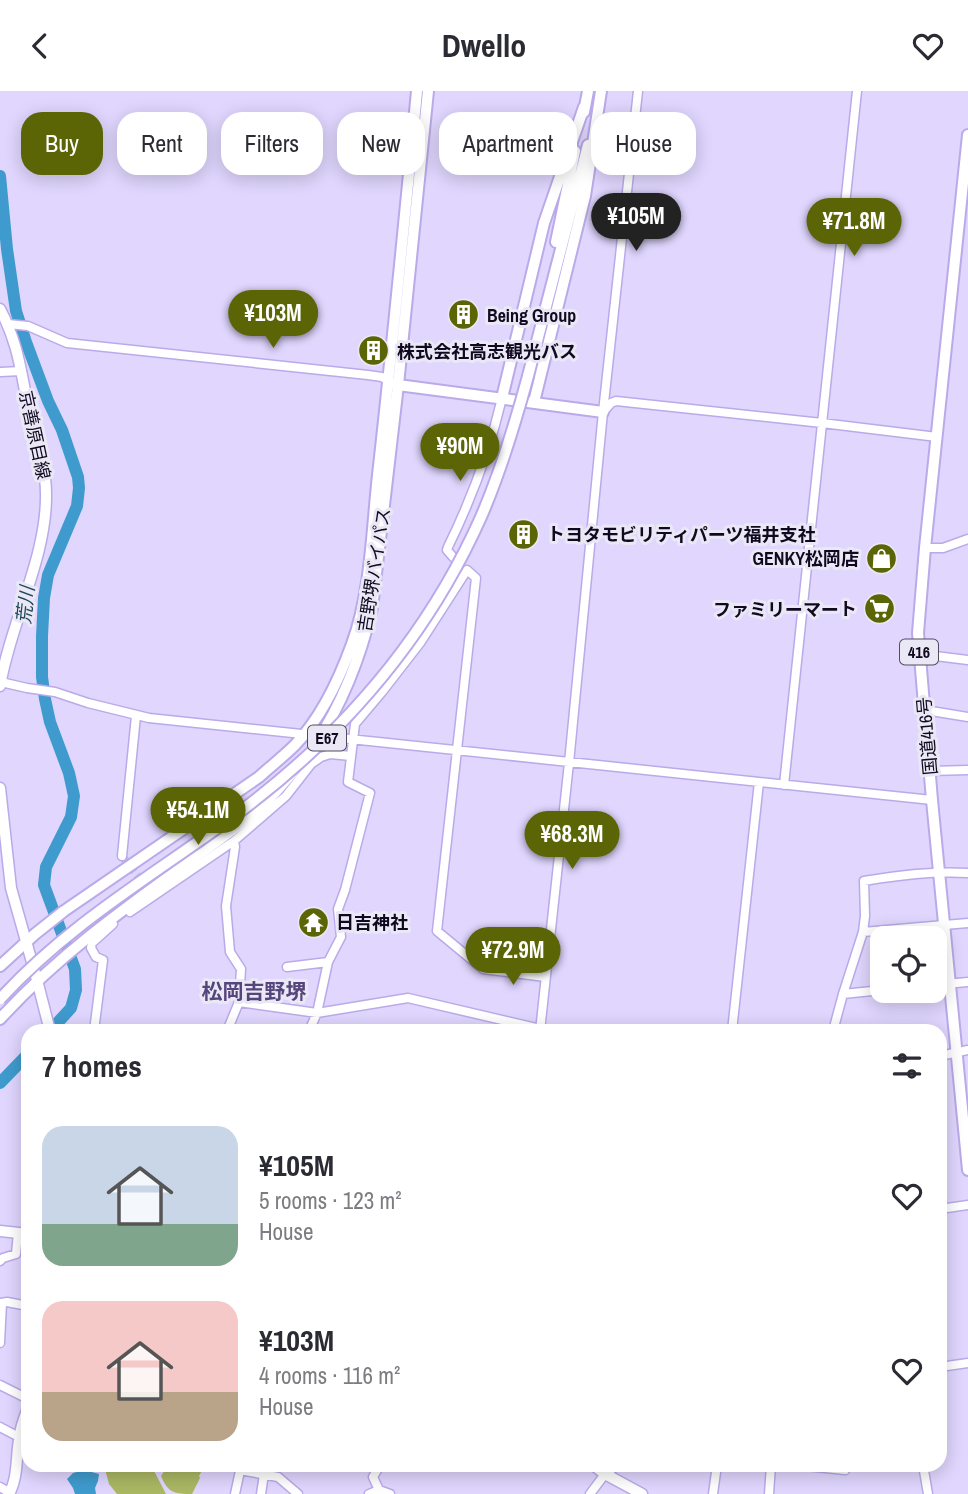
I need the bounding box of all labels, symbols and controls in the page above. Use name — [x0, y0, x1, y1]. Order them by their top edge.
text: Dwello — [442, 24, 526, 67]
icon: back — [21, 27, 59, 65]
icon: heart — [909, 27, 947, 65]
chip: Buy — [21, 112, 103, 175]
chip: Rent — [117, 112, 207, 175]
chip: Filters — [221, 112, 323, 175]
chip: New — [337, 112, 425, 175]
chip: Apartment — [439, 112, 577, 175]
chip: House — [591, 112, 696, 175]
pin: ¥105M — [587, 193, 685, 253]
pin: ¥71.8M — [797, 199, 911, 258]
text: ¥105M — [607, 200, 665, 231]
text: ¥71.8M — [823, 205, 885, 236]
pin: ¥103M — [224, 291, 322, 350]
text: ¥103M — [244, 297, 302, 328]
building icon: Being Group — [447, 298, 481, 332]
place label: Being Group — [487, 303, 576, 328]
building icon: 株式会社高志観光バス — [357, 334, 391, 368]
place label: 株式会社高志観光バス — [397, 339, 577, 364]
street label: 京善原目線 — [13, 388, 57, 482]
pin: ¥90M — [419, 423, 501, 483]
text: ¥90M — [436, 430, 484, 461]
street label: 吉野堺バイパス — [352, 506, 396, 634]
building icon: トヨタモビリティパーツ福井支社 — [507, 517, 541, 551]
place label: トヨタモビリティパーツ福井支社 — [547, 522, 816, 547]
shop icon: GENKY松岡店 — [865, 541, 899, 575]
place label: GENKY松岡店 — [753, 546, 859, 571]
water label: 荒川 — [10, 583, 40, 625]
supermarket icon: ファミリーマート — [863, 592, 897, 626]
place label: ファミリーマート — [713, 597, 857, 622]
road number: 416 — [900, 639, 938, 665]
street label: 国道416号 — [911, 696, 943, 776]
road number: E67 — [308, 725, 346, 751]
pin: ¥54.1M — [141, 787, 255, 847]
text: ¥54.1M — [167, 794, 229, 825]
pin: ¥68.3M — [515, 811, 629, 871]
text: ¥68.3M — [541, 818, 603, 849]
temple icon: 日吉神社 — [296, 905, 330, 939]
place label: 日吉神社 — [336, 910, 408, 935]
map controls — [870, 926, 947, 1003]
button: locate — [870, 926, 947, 1003]
pin: ¥72.9M — [456, 927, 570, 987]
text: ¥72.9M — [482, 934, 544, 965]
district label: 松岡吉野堺 — [202, 977, 307, 1006]
text: 7 homes — [42, 1046, 142, 1086]
icon: filters — [888, 1047, 926, 1085]
text: ¥105M — [259, 1145, 334, 1185]
icon: home — [98, 1154, 182, 1238]
icon: heart — [888, 1177, 926, 1215]
text: 5 rooms · 123 m² — [259, 1185, 402, 1216]
text: House — [259, 1216, 314, 1247]
text: ¥103M — [259, 1320, 334, 1360]
icon: home — [98, 1329, 182, 1413]
icon: heart — [888, 1352, 926, 1390]
text: 4 rooms · 116 m² — [259, 1360, 400, 1391]
text: House — [259, 1391, 314, 1422]

